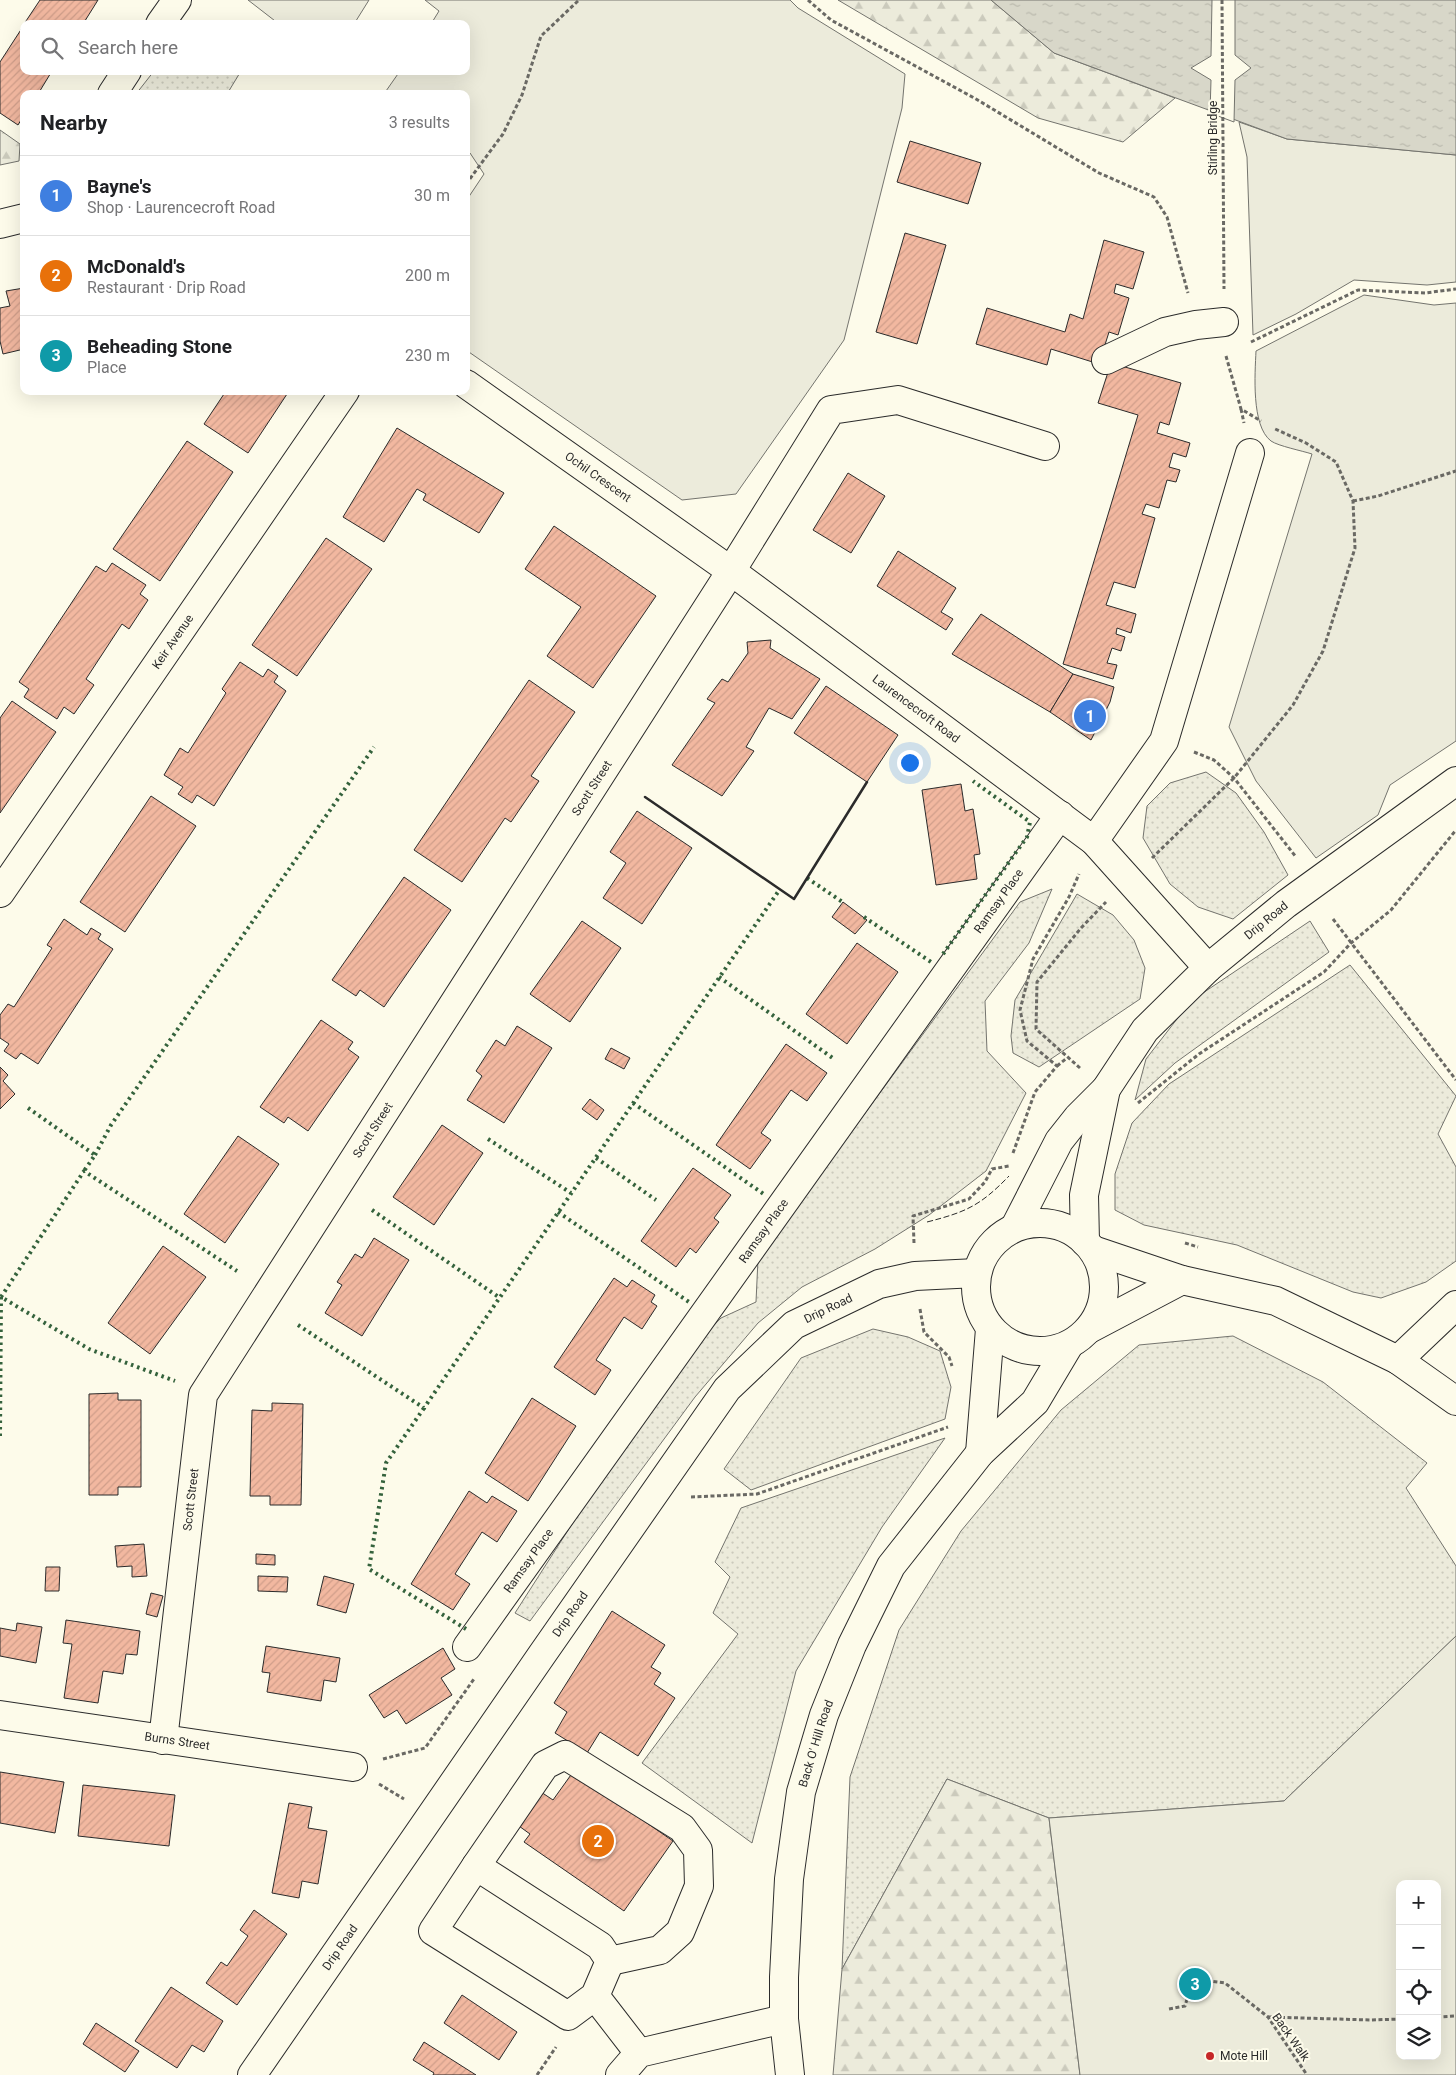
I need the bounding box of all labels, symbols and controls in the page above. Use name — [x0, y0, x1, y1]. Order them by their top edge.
search box — [20, 20, 470, 75]
icon: search — [38, 34, 66, 62]
text: Search here — [78, 36, 178, 59]
street label: Stirling Bridge — [1206, 101, 1220, 175]
text: Nearby — [40, 111, 107, 135]
text: 3 results — [389, 113, 450, 132]
text: Bayne's — [87, 175, 152, 198]
text: 1 — [51, 186, 61, 205]
text: 30 m — [414, 186, 450, 205]
text: Shop · Laurencecroft Road — [87, 198, 275, 217]
text: McDonald's — [87, 255, 185, 278]
text: 2 — [51, 266, 61, 285]
text: 200 m — [405, 266, 450, 285]
text: Restaurant · Drip Road — [87, 278, 246, 297]
text: Beheading Stone — [87, 335, 232, 358]
text: 3 — [51, 346, 61, 365]
text: 230 m — [405, 346, 450, 365]
text: Place — [87, 358, 127, 377]
street label: Ochil Crescent — [562, 449, 634, 505]
street label: Keir Avenue — [149, 612, 196, 672]
street label: Laurencecroft Road — [870, 672, 962, 746]
pin: 1 — [1074, 697, 1106, 735]
your location — [897, 750, 923, 776]
street label: Scott Street — [569, 758, 615, 818]
street label: Ramsay Place — [971, 866, 1026, 936]
street label: Drip Road — [1241, 898, 1291, 942]
street label: Scott Street — [350, 1100, 396, 1160]
street label: Ramsay Place — [736, 1196, 791, 1266]
street label: Drip Road — [802, 1291, 855, 1326]
street label: Scott Street — [180, 1468, 201, 1532]
street label: Ramsay Place — [501, 1526, 556, 1595]
street label: Drip Road — [549, 1589, 591, 1640]
street label: Back O' Hill Road — [796, 1698, 836, 1789]
street label: Burns Street — [144, 1729, 211, 1753]
pin: 2 — [582, 1822, 614, 1860]
map controls — [1396, 1880, 1441, 2060]
button: + — [1396, 1880, 1441, 1925]
street label: Drip Road — [319, 1922, 361, 1973]
button: − — [1396, 1925, 1441, 1970]
pin: 3 — [1179, 1965, 1211, 2003]
button: locate — [1396, 1970, 1441, 2015]
street label: Back Walk — [1269, 2010, 1313, 2064]
button: layers — [1396, 2015, 1441, 2060]
place label: Mote Hill — [1220, 2049, 1268, 2063]
marker: Mote Hill — [1204, 2050, 1216, 2062]

